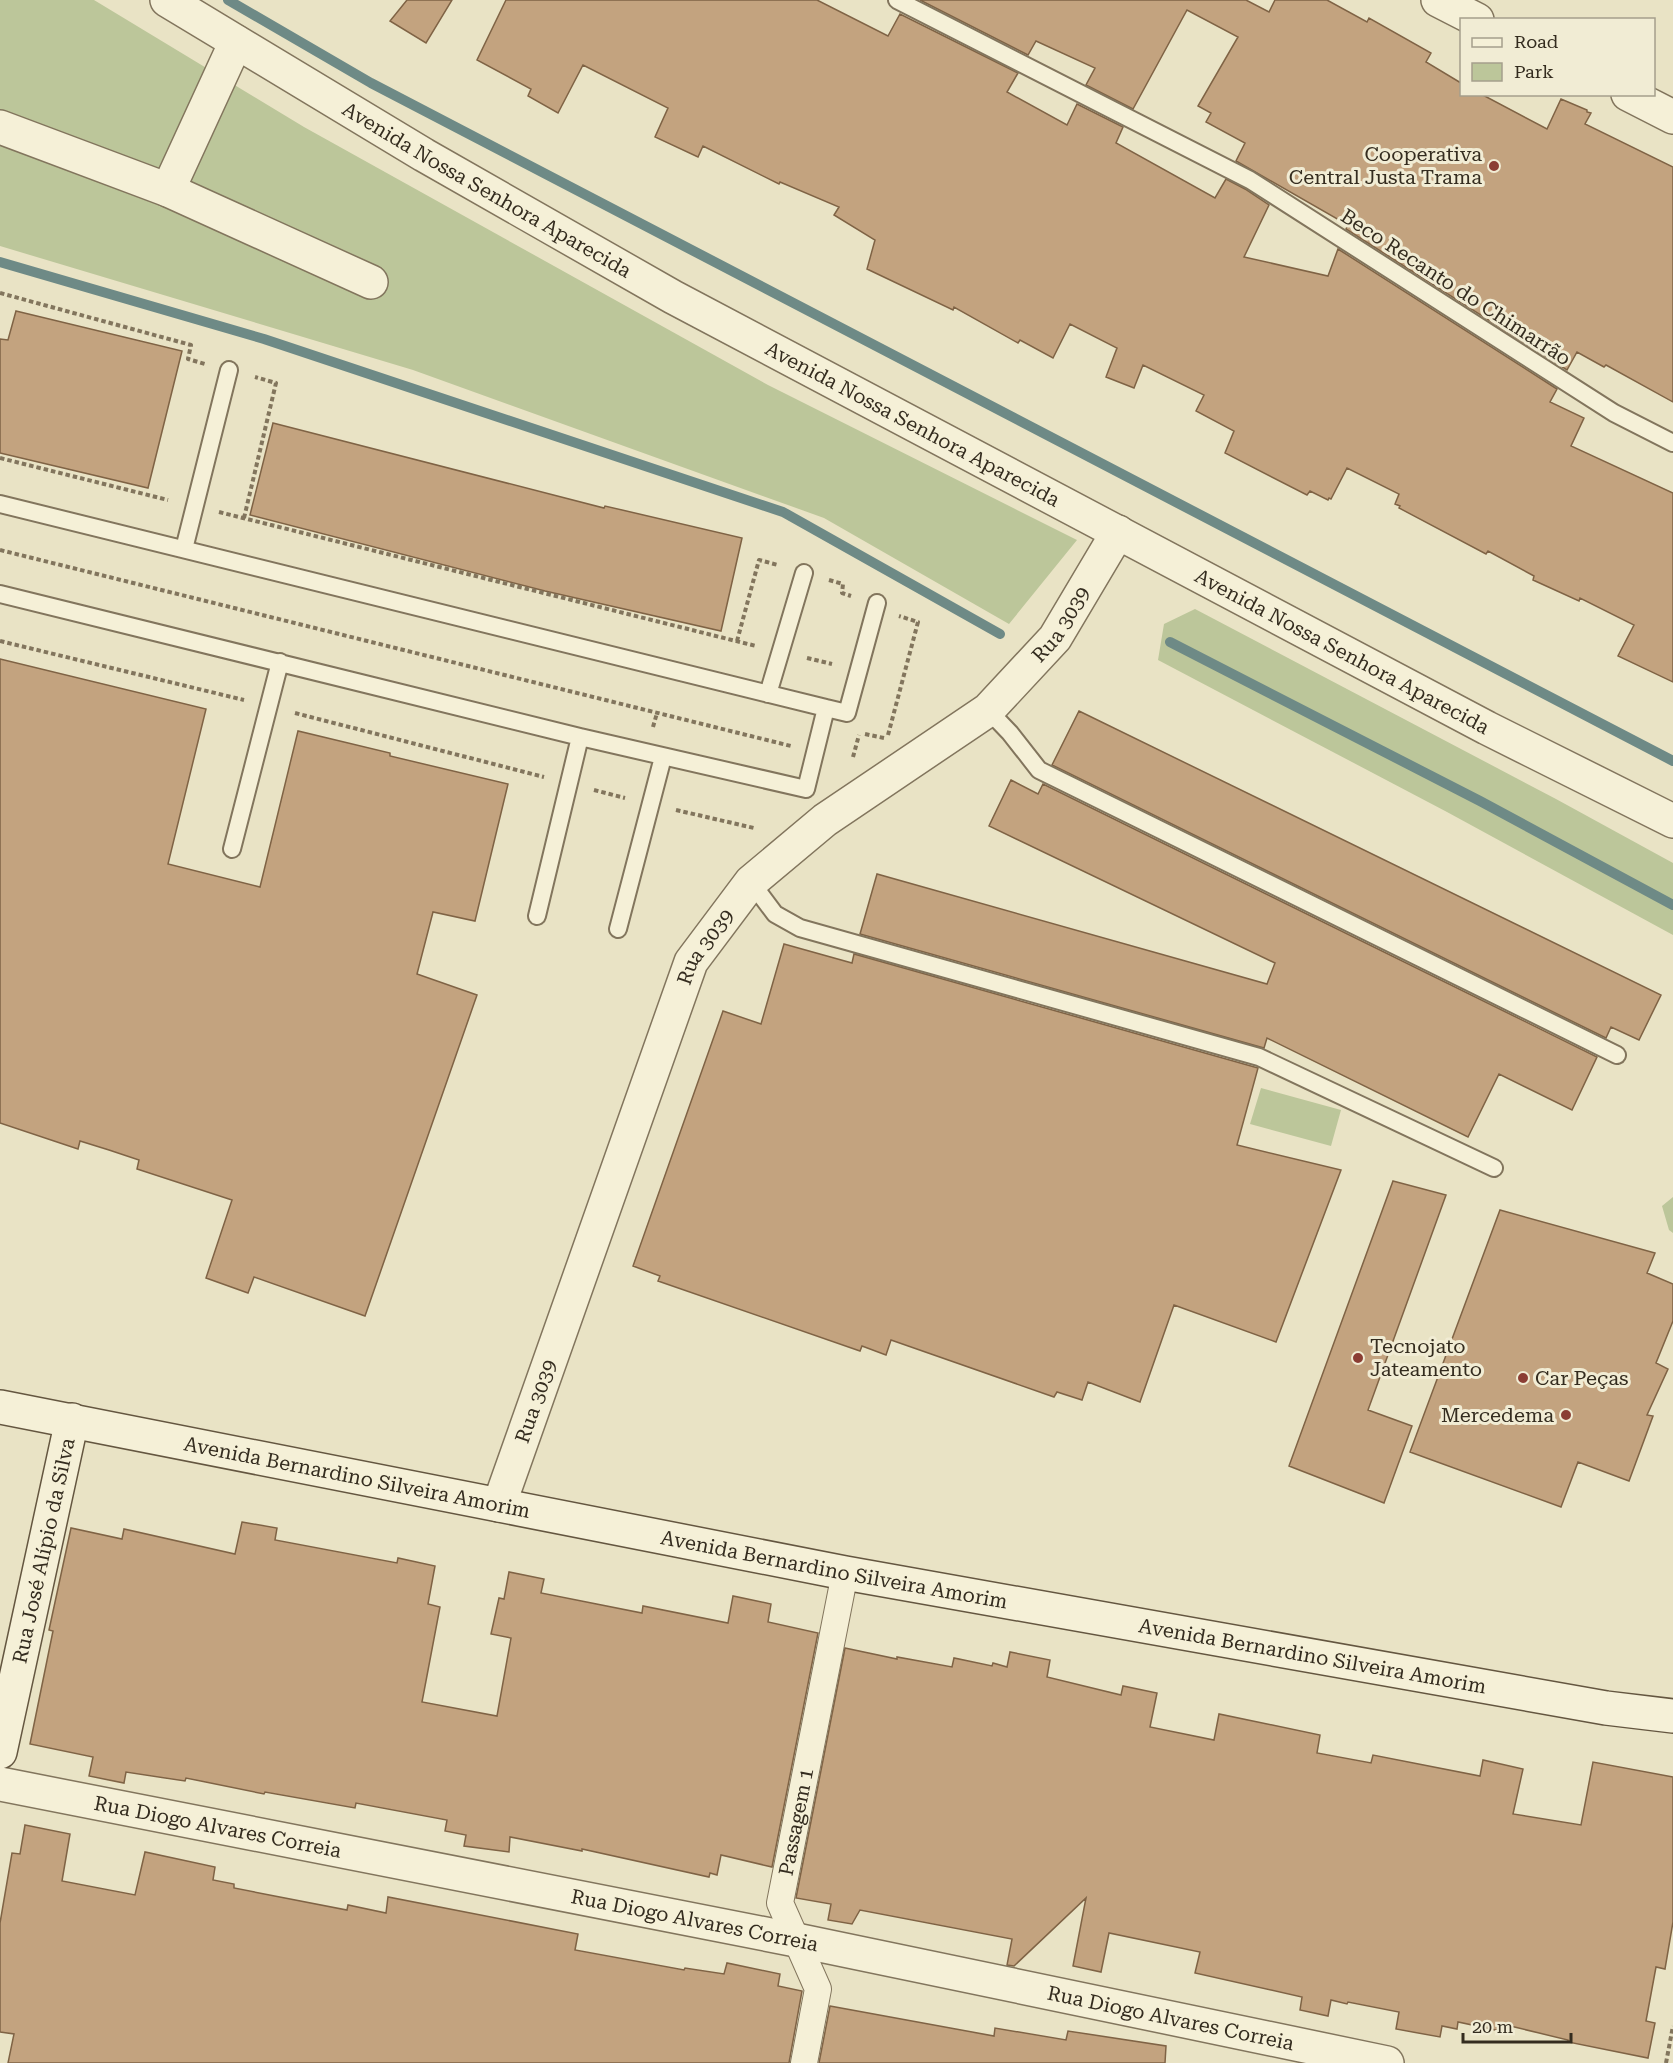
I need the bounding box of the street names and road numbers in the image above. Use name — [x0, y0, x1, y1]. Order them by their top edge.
street label: Avenida Nossa Senhora Aparecida — [338, 97, 636, 283]
street label: Beco Recanto do Chimarrão — [1337, 204, 1575, 370]
street label: Avenida Nossa Senhora Aparecida — [761, 336, 1064, 512]
street label: Avenida Nossa Senhora Aparecida — [1191, 564, 1494, 739]
street label: Rua 3039 — [1027, 582, 1095, 667]
street label: Rua 3039 — [672, 904, 739, 988]
street label: Rua 3039 — [510, 1356, 561, 1446]
street label: Avenida Bernardino Silveira Amorim — [182, 1431, 532, 1523]
street label: Rua José Alípio da Silva — [8, 1436, 80, 1666]
street label: Avenida Bernardino Silveira Amorim — [659, 1525, 1010, 1614]
street label: Avenida Bernardino Silveira Amorim — [1137, 1613, 1488, 1699]
street label: Passagem 1 — [774, 1766, 818, 1878]
street label: Rua Diogo Alvares Correia — [92, 1791, 344, 1863]
street label: Rua Diogo Alvares Correia — [569, 1884, 821, 1956]
street label: Rua Diogo Alvares Correia — [1045, 1981, 1297, 2055]

